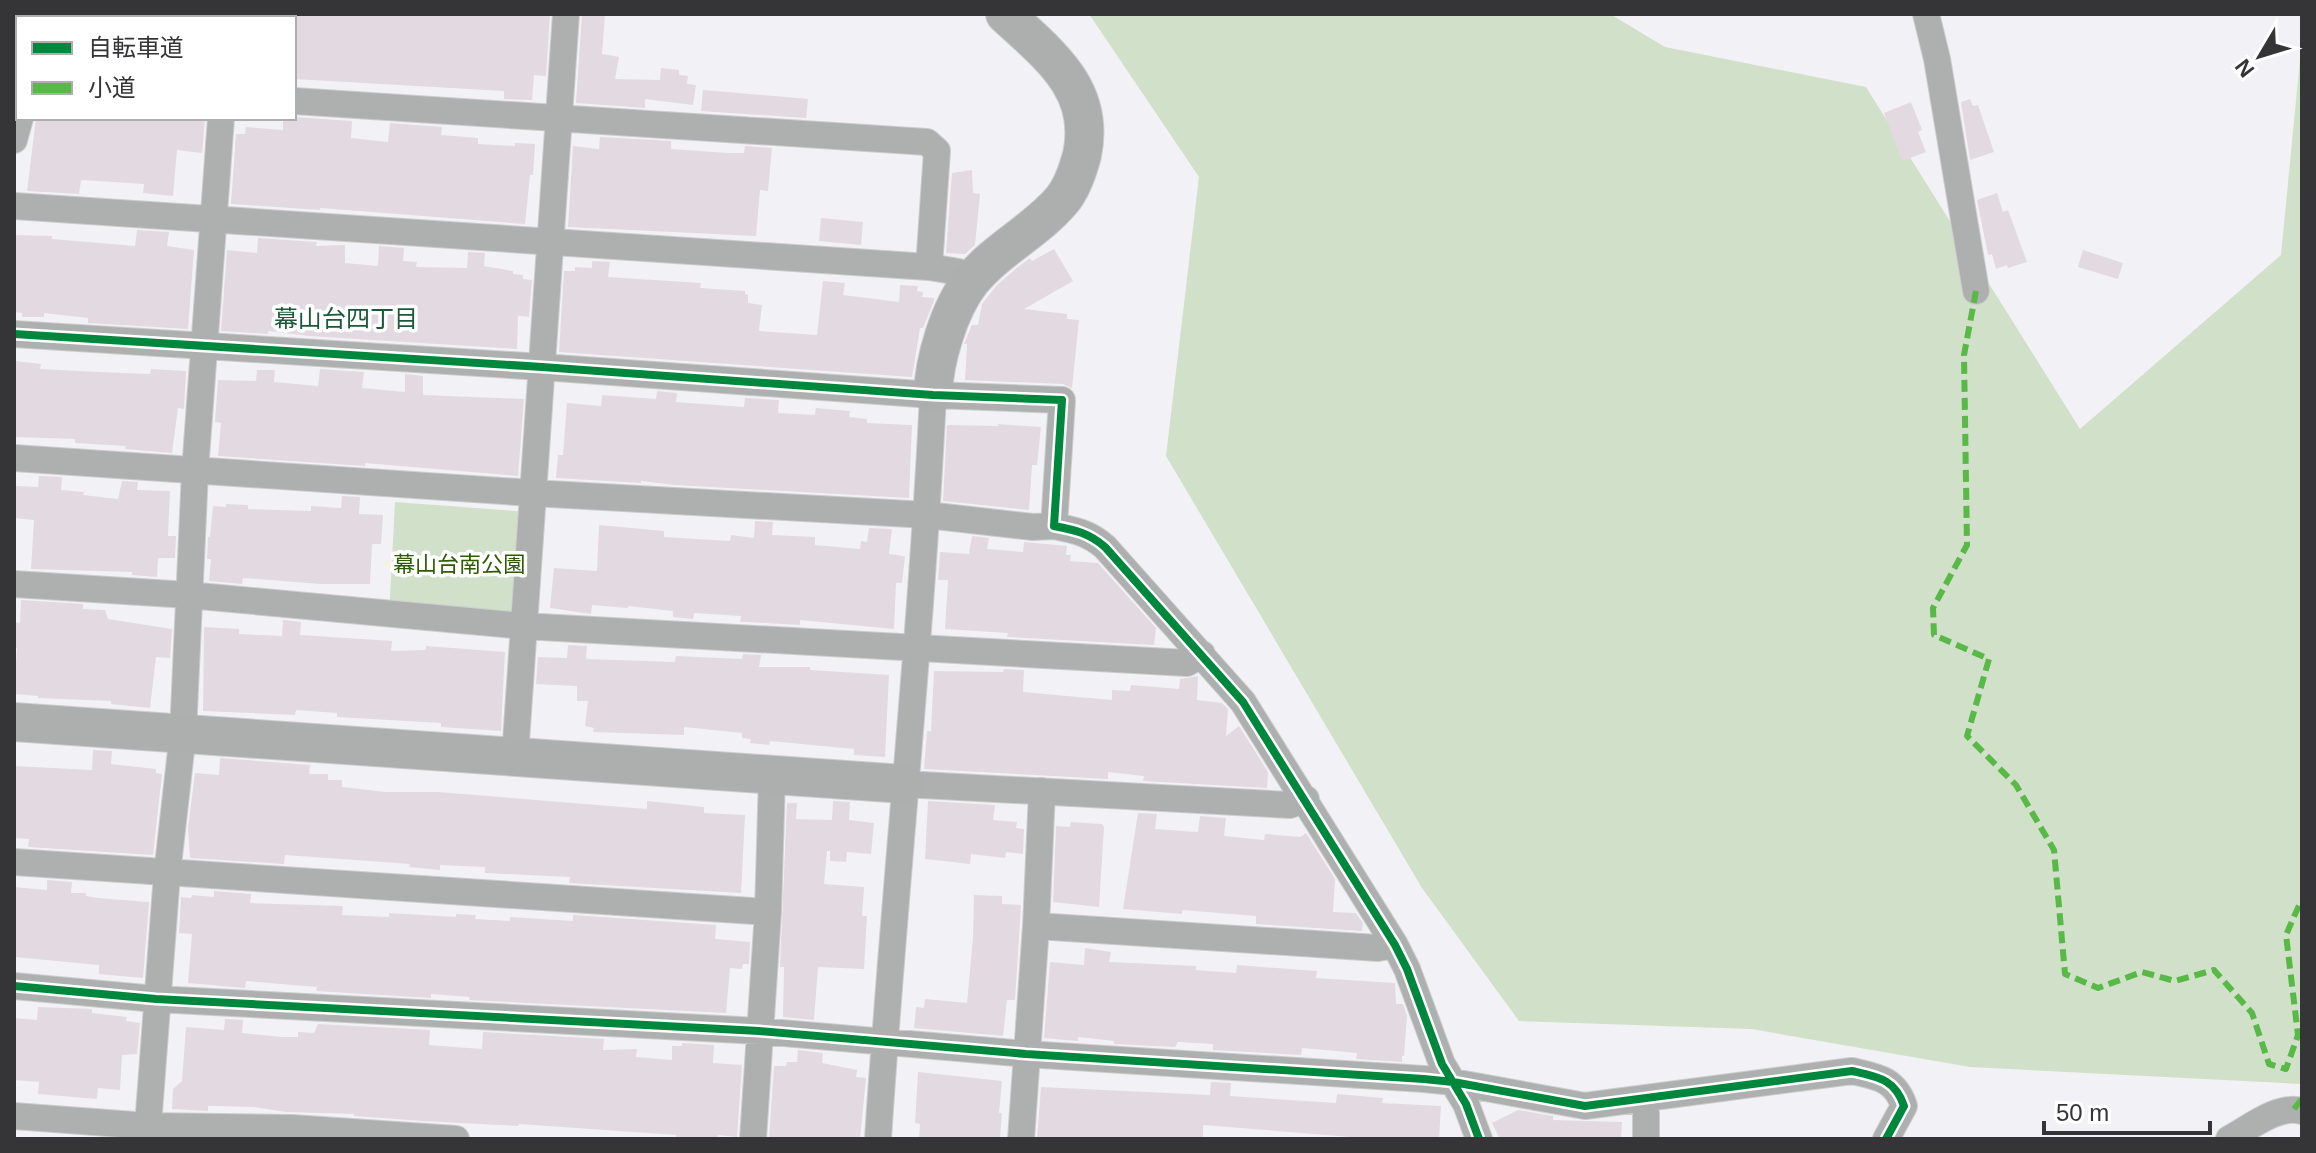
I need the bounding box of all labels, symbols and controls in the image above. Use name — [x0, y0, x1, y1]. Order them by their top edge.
legend — [16, 16, 296, 120]
north arrow — [2220, 16, 2300, 96]
text: 自転車道 — [88, 34, 184, 61]
text: N — [2230, 54, 2259, 82]
text: 小道 — [88, 74, 136, 101]
district label: 幕山台四丁目 — [274, 305, 418, 332]
park label: 幕山台南公園 — [393, 552, 525, 577]
scale bar — [2044, 1085, 2210, 1135]
text: 50 m — [2056, 1099, 2109, 1126]

